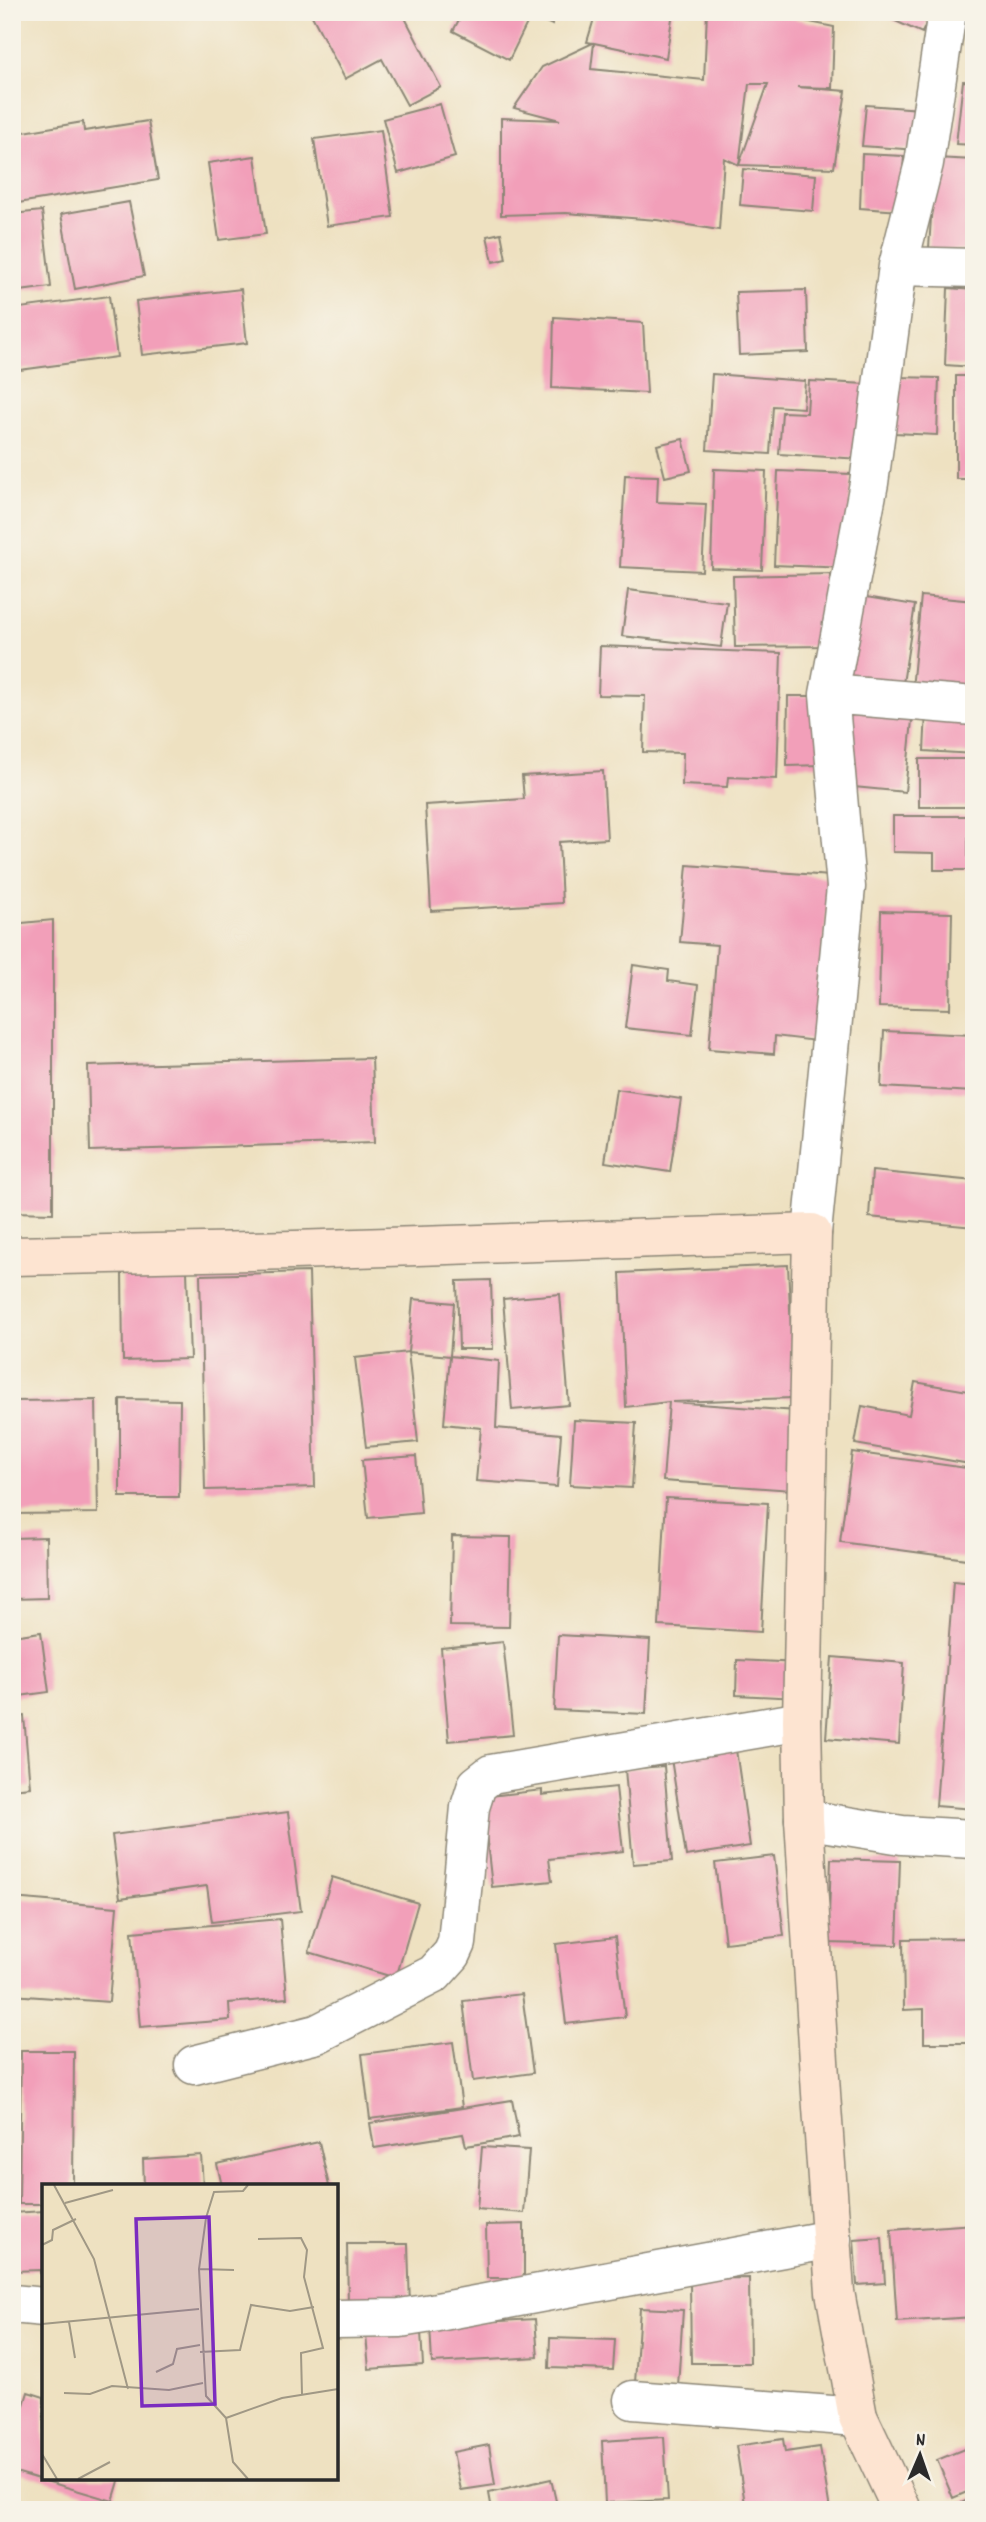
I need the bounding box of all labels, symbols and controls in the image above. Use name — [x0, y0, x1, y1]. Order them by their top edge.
inset map — [42, 2184, 338, 2480]
north arrow — [884, 2420, 954, 2490]
text: N — [915, 2428, 926, 2455]

